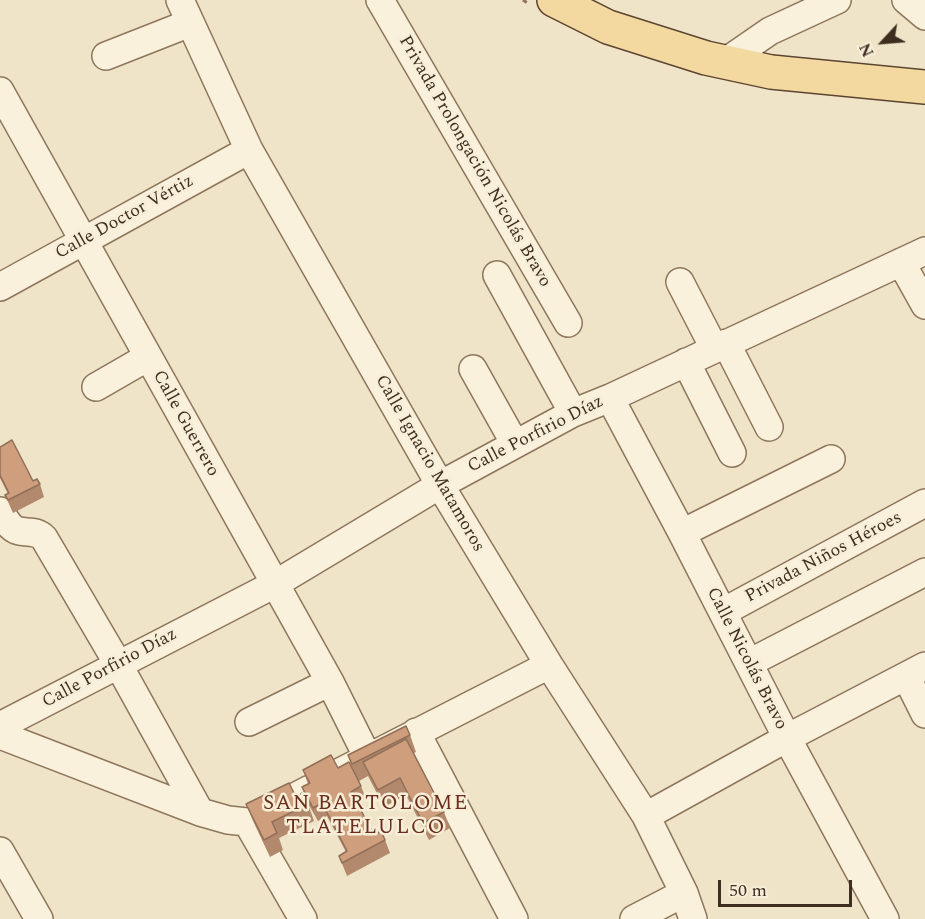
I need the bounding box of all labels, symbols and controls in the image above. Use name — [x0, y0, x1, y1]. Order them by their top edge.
north arrow — [853, 12, 913, 72]
street label: Privada Prolongación Nicolás Bravo — [393, 32, 555, 292]
text: N — [853, 39, 880, 61]
street label: Calle Doctor Vértiz — [52, 171, 198, 265]
street label: Calle Guerrero — [147, 367, 223, 481]
street label: Calle Ignacio Matamoros — [369, 372, 489, 556]
street label: Calle Porfirio Díaz — [465, 391, 607, 479]
street label: Privada Niños Héroes — [742, 508, 906, 608]
street label: Calle Nicolás Bravo — [701, 584, 791, 734]
street label: Calle Porfirio Díaz — [39, 624, 181, 714]
district label: SAN BARTOLOME TLATELULCO — [263, 792, 469, 842]
scale bar — [721, 868, 854, 906]
text: 50 m — [729, 877, 767, 904]

